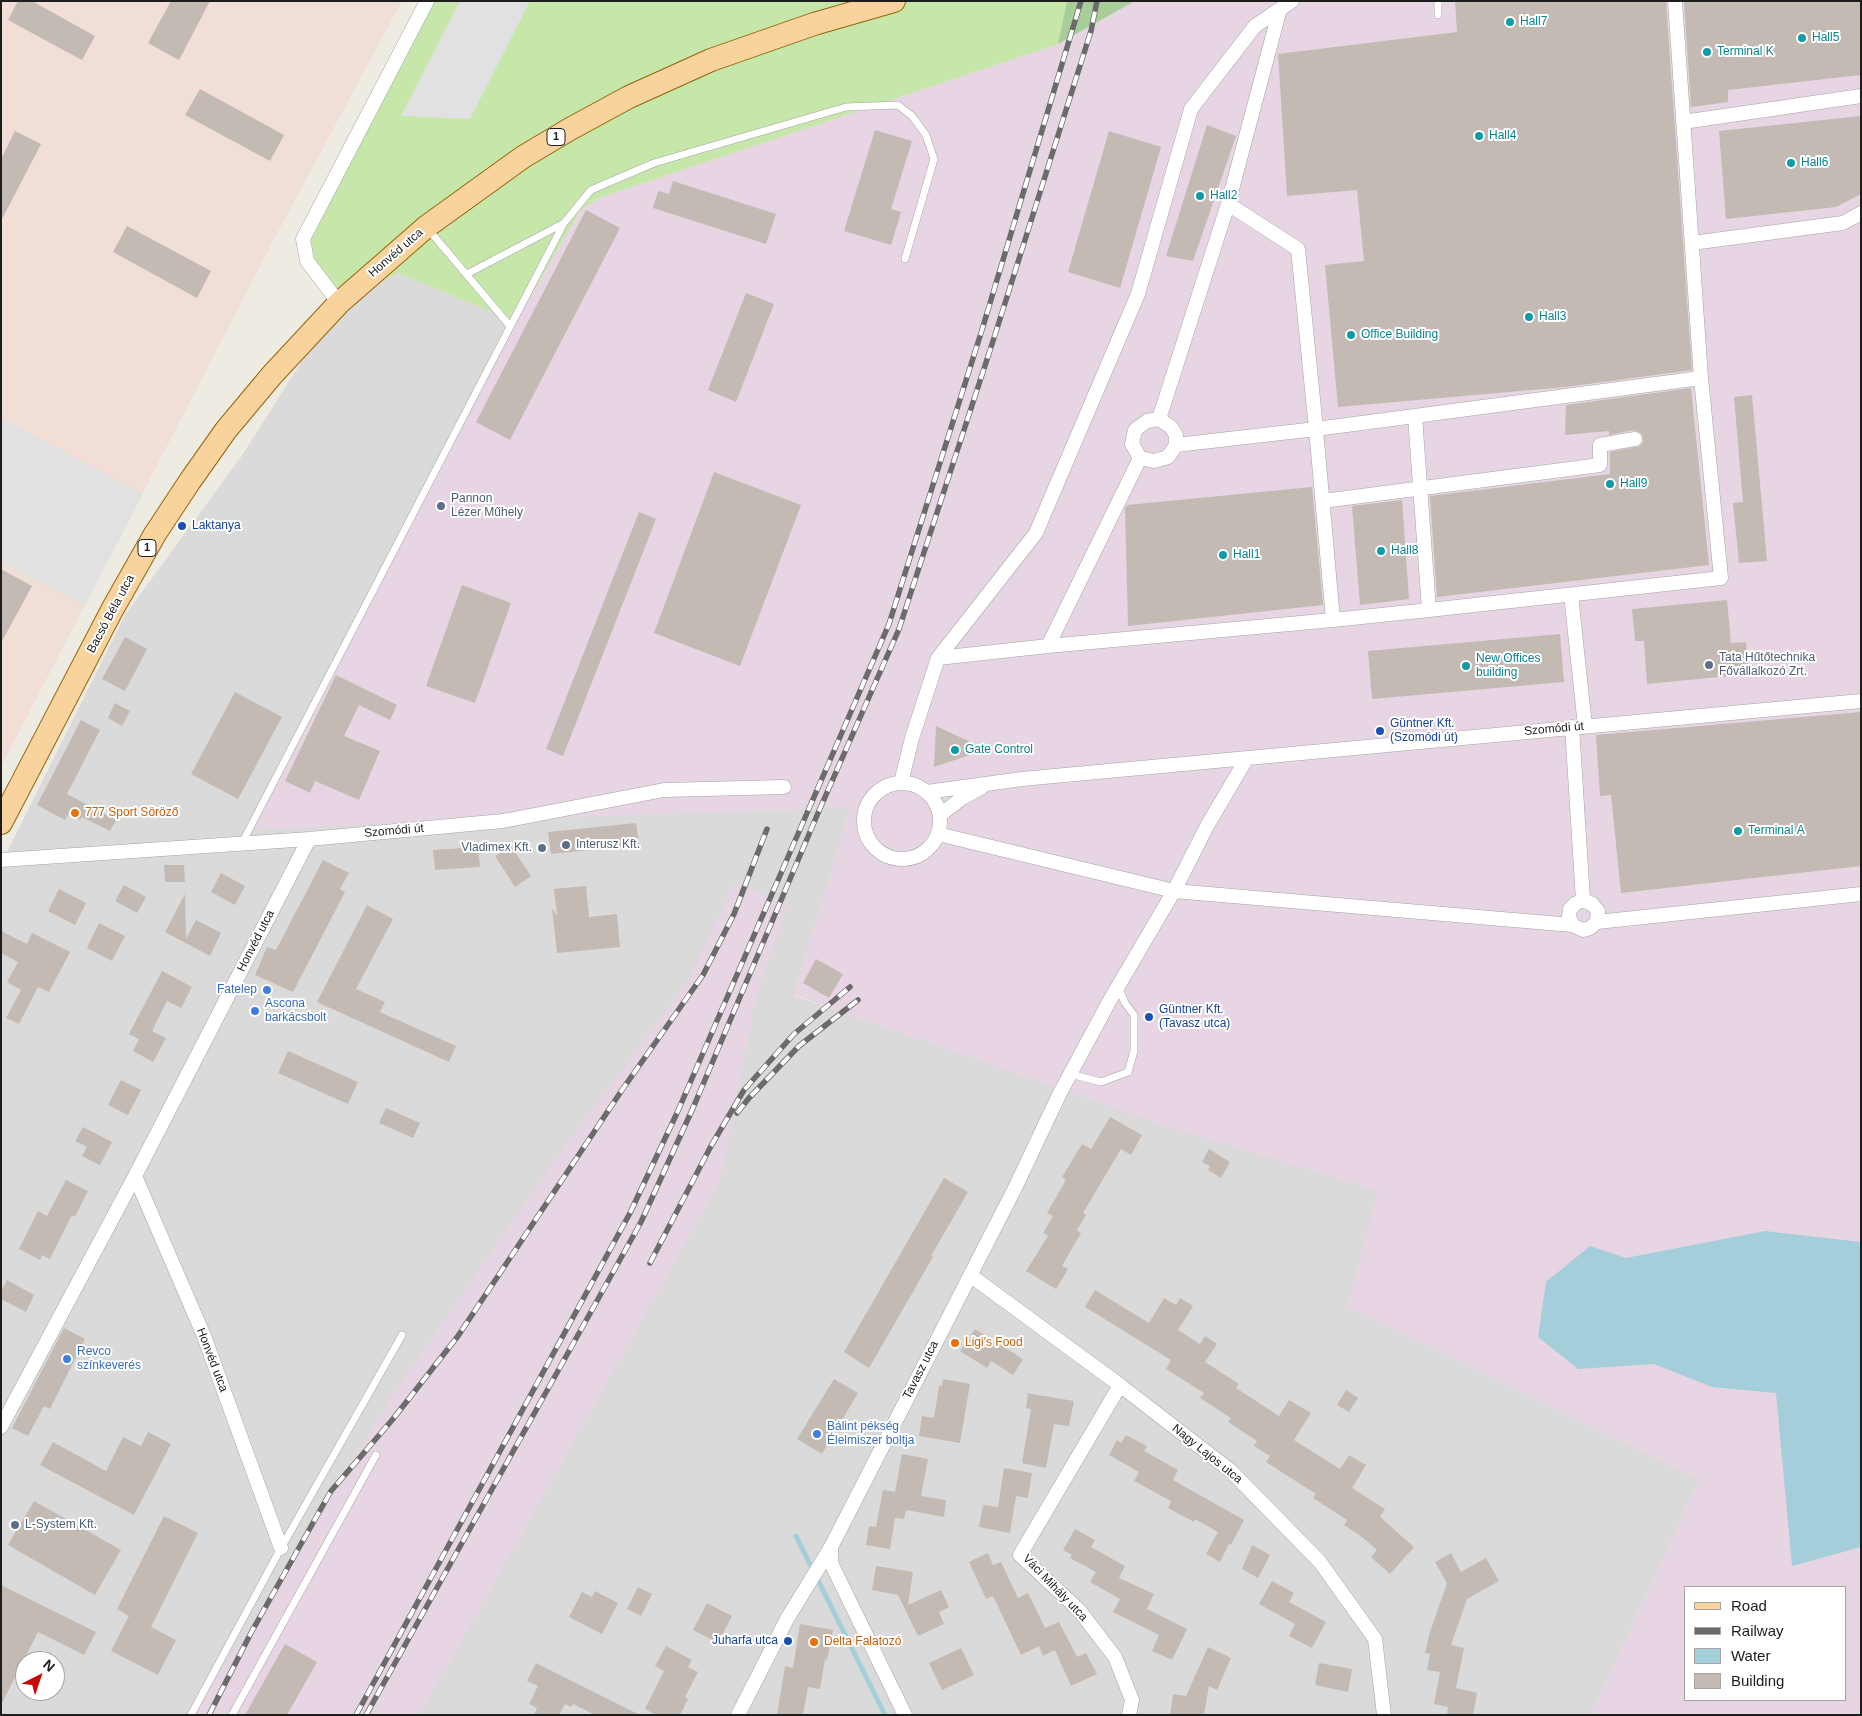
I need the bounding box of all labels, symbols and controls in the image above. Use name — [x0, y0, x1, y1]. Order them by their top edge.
place label: Hall7 — [1520, 15, 1547, 29]
marker: Hall7 — [1504, 16, 1516, 28]
place label: Hall5 — [1812, 31, 1839, 45]
marker: Hall5 — [1796, 32, 1808, 44]
place label: Terminal K — [1717, 45, 1774, 59]
marker: Terminal K — [1701, 46, 1713, 58]
road number: 1 — [547, 128, 565, 146]
place label: Hall4 — [1489, 129, 1516, 143]
marker: Hall4 — [1473, 130, 1485, 142]
place label: Hall6 — [1801, 156, 1828, 170]
marker: Hall6 — [1785, 157, 1797, 169]
place label: Hall2 — [1210, 189, 1237, 203]
marker: Hall2 — [1194, 190, 1206, 202]
street label: Honvéd utca — [366, 225, 426, 281]
place label: Hall3 — [1539, 310, 1566, 324]
marker: Hall3 — [1523, 311, 1535, 323]
place label: Office Building — [1361, 328, 1438, 342]
marker: Office Building — [1345, 329, 1357, 341]
place label: Hall9 — [1620, 477, 1647, 491]
marker: Hall9 — [1604, 478, 1616, 490]
place label: Pannon Lézer Műhely — [451, 492, 523, 520]
marker: Pannon Lézer Műhely — [435, 500, 447, 512]
place label: Laktanya — [192, 519, 241, 533]
marker: Laktanya — [176, 520, 188, 532]
road number: 1 — [138, 540, 156, 556]
place label: Hall8 — [1391, 544, 1418, 558]
marker: Hall8 — [1375, 545, 1387, 557]
place label: Hall1 — [1233, 548, 1260, 562]
marker: Hall1 — [1217, 549, 1229, 561]
street label: Bacsó Béla utca — [84, 572, 138, 656]
place label: Tata Hűtőtechnika Fővállalkozó Zrt. — [1719, 651, 1815, 679]
place label: New Offices building — [1476, 652, 1540, 680]
marker: Tata Hűtőtechnika Fővállalkozó Zrt. — [1703, 659, 1715, 671]
marker: New Offices building — [1460, 660, 1472, 672]
place label: Güntner Kft. (Szomódi út) — [1390, 717, 1458, 745]
street label: Szomódi út — [1523, 719, 1585, 739]
marker: Güntner Kft. (Szomódi út) — [1374, 725, 1386, 737]
place label: Gate Control — [965, 743, 1033, 757]
marker: Gate Control — [949, 744, 961, 756]
place label: 777 Sport Söröző — [85, 806, 178, 820]
marker: 777 Sport Söröző — [69, 807, 81, 819]
street label: Szomódi út — [363, 821, 425, 841]
place label: Terminal A — [1748, 824, 1805, 838]
marker: Terminal A — [1732, 825, 1744, 837]
place label: Interusz Kft. — [576, 838, 640, 852]
marker: Interusz Kft. — [560, 839, 572, 851]
place label: Vladimex Kft. — [461, 841, 532, 855]
marker: Vladimex Kft. — [536, 842, 548, 854]
street label: Honvéd utca — [234, 908, 278, 974]
place label: Fatelep — [217, 983, 257, 997]
marker: Fatelep — [261, 984, 273, 996]
place label: Ascona barkácsbolt — [265, 997, 326, 1025]
place label: Güntner Kft. (Tavasz utca) — [1159, 1003, 1230, 1031]
marker: Ascona barkácsbolt — [249, 1005, 261, 1017]
marker: Güntner Kft. (Tavasz utca) — [1143, 1011, 1155, 1023]
street label: Honvéd utca — [193, 1326, 231, 1394]
place label: Ligi's Food — [965, 1336, 1023, 1350]
marker: Ligi's Food — [949, 1337, 961, 1349]
street label: Tavasz utca — [900, 1339, 942, 1401]
place label: Revco színkeverés — [77, 1345, 141, 1373]
marker: Revco színkeverés — [61, 1353, 73, 1365]
place label: Bálint pékség Élelmiszer boltja — [827, 1420, 914, 1448]
street label: Nagy Lajos utca — [1169, 1421, 1245, 1487]
marker: Bálint pékség Élelmiszer boltja — [811, 1428, 823, 1440]
place label: L-System Kft. — [25, 1518, 97, 1532]
marker: L-System Kft. — [9, 1519, 21, 1531]
street label: Váci Mihály utca — [1019, 1552, 1091, 1624]
legend — [1684, 1586, 1847, 1701]
text: Road — [1731, 1597, 1767, 1614]
text: Railway — [1731, 1622, 1784, 1639]
place label: Juharfa utca — [712, 1634, 778, 1648]
marker: Juharfa utca — [782, 1635, 794, 1647]
place label: Delta Falatozó — [824, 1635, 901, 1649]
marker: Delta Falatozó — [808, 1636, 820, 1648]
text: Water — [1731, 1647, 1770, 1664]
north arrow — [15, 1651, 65, 1701]
text: N — [40, 1656, 58, 1675]
text: Building — [1731, 1672, 1784, 1689]

